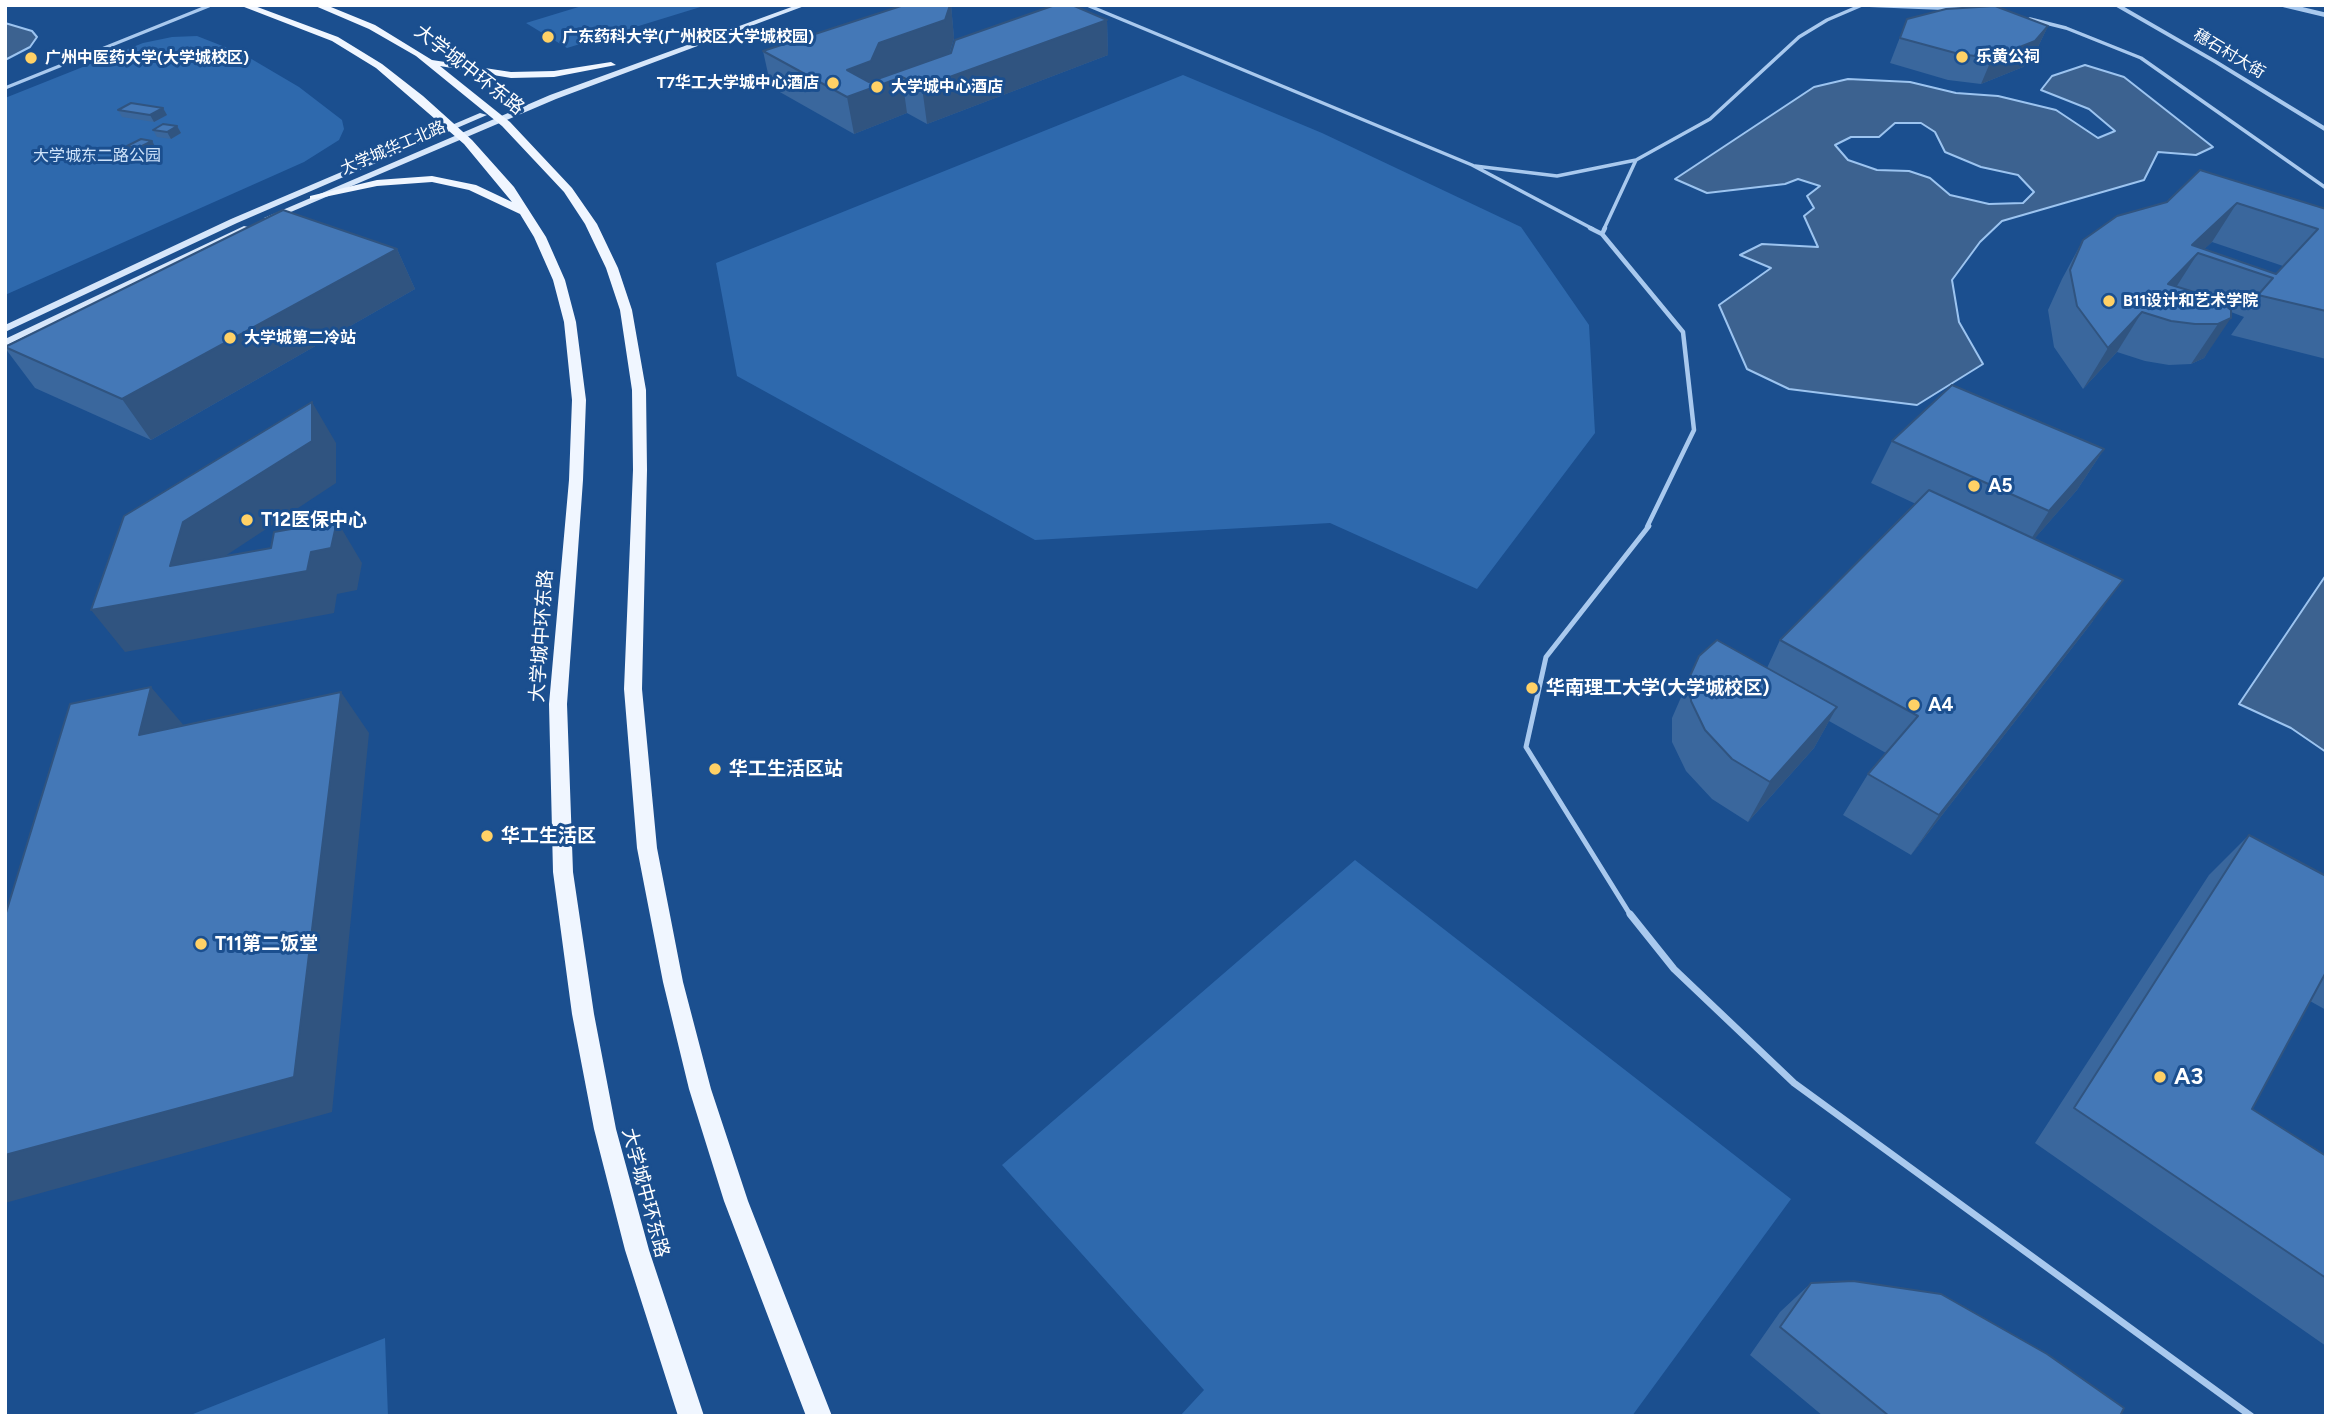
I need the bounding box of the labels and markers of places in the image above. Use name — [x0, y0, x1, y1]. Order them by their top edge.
place label: 广东药科大学(广州校区大学城校园) — [562, 27, 814, 47]
marker: 广东药科大学(广州校区大学城校园) — [540, 29, 556, 45]
place label: 乐黄公祠 — [1976, 47, 2040, 67]
place label: 广州中医药大学(大学城校区) — [45, 48, 249, 68]
marker: 乐黄公祠 — [1954, 49, 1970, 65]
marker: 广州中医药大学(大学城校区) — [23, 50, 39, 66]
place label: T7华工大学城中心酒店 — [657, 73, 819, 93]
marker: T7华工大学城中心酒店 — [825, 75, 841, 91]
place label: 大学城中心酒店 — [891, 77, 1003, 97]
marker: 大学城中心酒店 — [869, 79, 885, 95]
place label: B11设计和艺术学院 — [2123, 291, 2258, 311]
marker: B11设计和艺术学院 — [2101, 293, 2117, 309]
place label: 大学城第二冷站 — [244, 328, 356, 348]
marker: 大学城第二冷站 — [222, 330, 238, 346]
place label: A5 — [1988, 475, 2013, 497]
marker: A5 — [1966, 478, 1982, 494]
place label: T12医保中心 — [261, 509, 367, 531]
marker: T12医保中心 — [239, 512, 255, 528]
place label: 华南理工大学(大学城校区) — [1546, 677, 1770, 699]
marker: 华南理工大学(大学城校区) — [1524, 680, 1540, 696]
place label: A4 — [1928, 694, 1954, 716]
marker: A4 — [1906, 697, 1922, 713]
place label: 华工生活区站 — [729, 758, 843, 780]
marker: 华工生活区站 — [707, 761, 723, 777]
place label: 华工生活区 — [501, 825, 596, 847]
marker: 华工生活区 — [479, 828, 495, 844]
place label: T11第二饭堂 — [215, 933, 318, 955]
marker: T11第二饭堂 — [193, 936, 209, 952]
place label: A3 — [2174, 1063, 2203, 1091]
marker: A3 — [2152, 1069, 2168, 1085]

